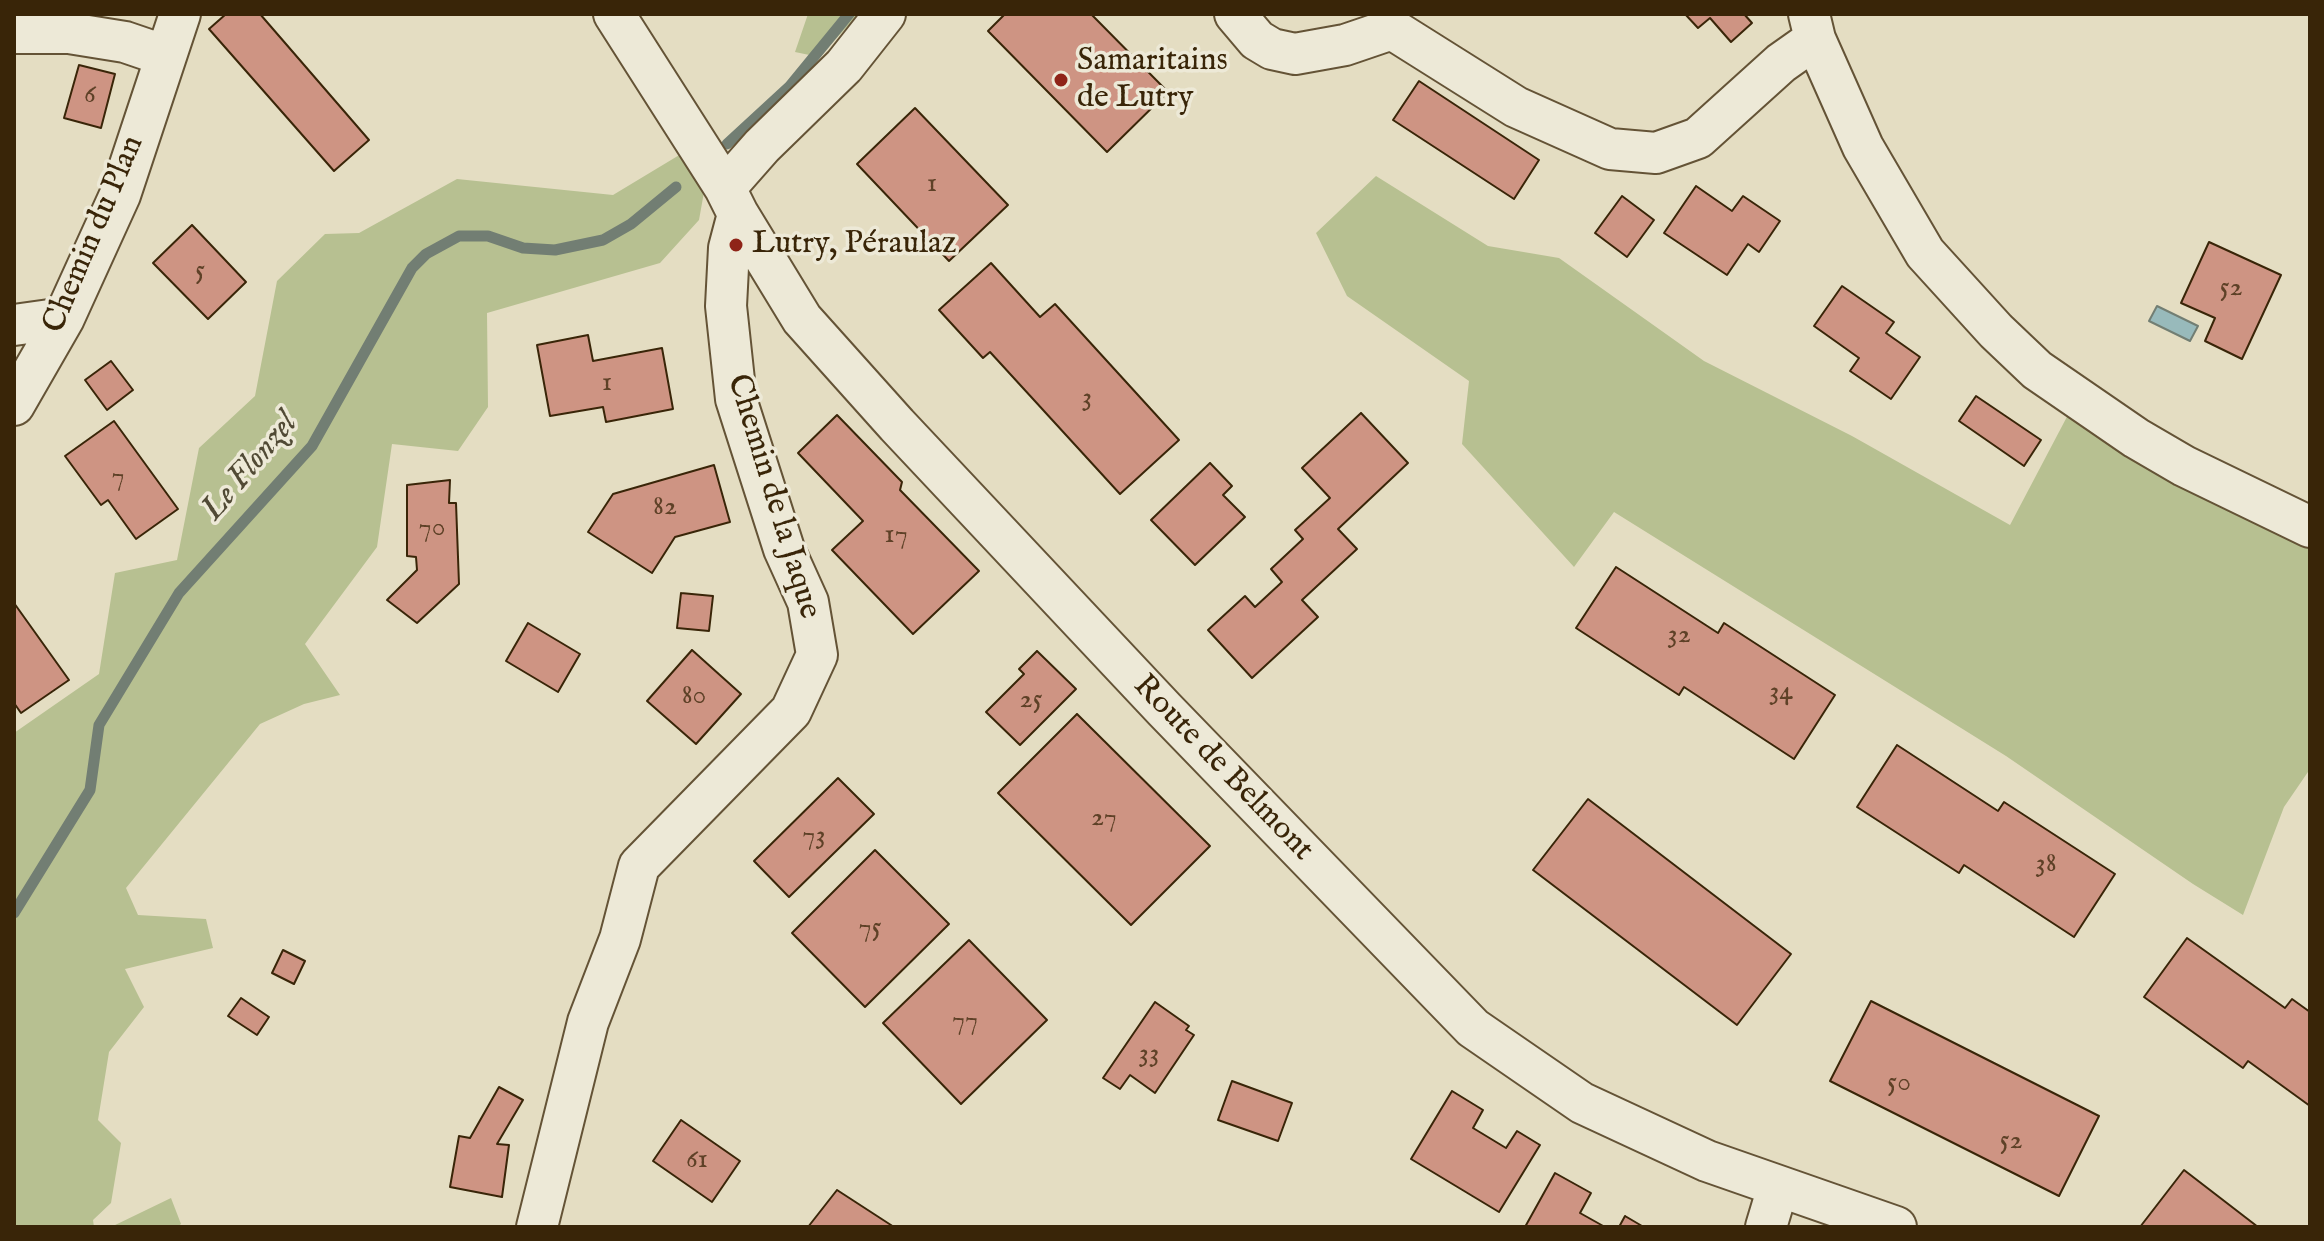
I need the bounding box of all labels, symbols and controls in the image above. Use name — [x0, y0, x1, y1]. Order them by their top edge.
place label: Samaritains de Lutry — [1077, 43, 1228, 118]
marker: Samaritains de Lutry — [1052, 71, 1070, 89]
house number: 6 — [84, 79, 96, 113]
street label: Chemin du Plan — [36, 131, 154, 339]
house number: 1 — [927, 168, 937, 202]
place label: Lutry, Péraulaz — [752, 226, 957, 264]
marker: Lutry, Péraulaz — [727, 236, 745, 254]
house number: 5 — [195, 255, 205, 289]
house number: 52 — [2219, 272, 2243, 306]
house number: 1 — [602, 367, 612, 401]
street label: Chemin de la Jaque — [717, 370, 827, 624]
house number: 3 — [1082, 382, 1092, 416]
water label: Le Flonzel — [194, 406, 308, 530]
house number: 7 — [111, 461, 125, 495]
house number: 82 — [653, 491, 677, 525]
house number: 70 — [419, 512, 445, 546]
house number: 17 — [884, 519, 908, 553]
house number: 32 — [1667, 619, 1691, 653]
street label: Route de Belmont — [1124, 668, 1320, 870]
house number: 34 — [1769, 676, 1793, 710]
house number: 80 — [682, 680, 706, 714]
house number: 25 — [1019, 684, 1043, 718]
house number: 27 — [1091, 802, 1117, 836]
house number: 73 — [802, 820, 826, 854]
house number: 38 — [2035, 848, 2057, 882]
house number: 75 — [858, 912, 882, 946]
house number: 77 — [952, 1005, 978, 1039]
house number: 33 — [1139, 1038, 1159, 1072]
house number: 50 — [1887, 1067, 1911, 1101]
house number: 52 — [1999, 1125, 2023, 1159]
house number: 61 — [686, 1144, 708, 1178]

